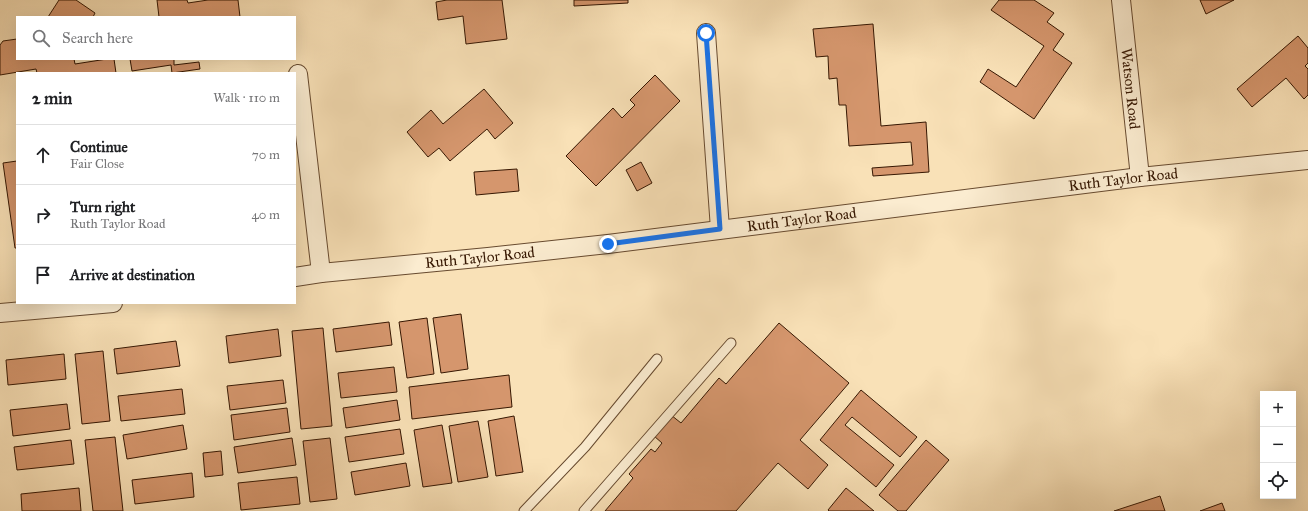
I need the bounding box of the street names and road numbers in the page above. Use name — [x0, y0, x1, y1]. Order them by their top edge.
street label: Watson Road — [1117, 47, 1144, 131]
street label: Ruth Taylor Road — [1067, 164, 1179, 195]
street label: Ruth Taylor Road — [746, 204, 858, 235]
street label: Ruth Taylor Road — [424, 243, 536, 272]

